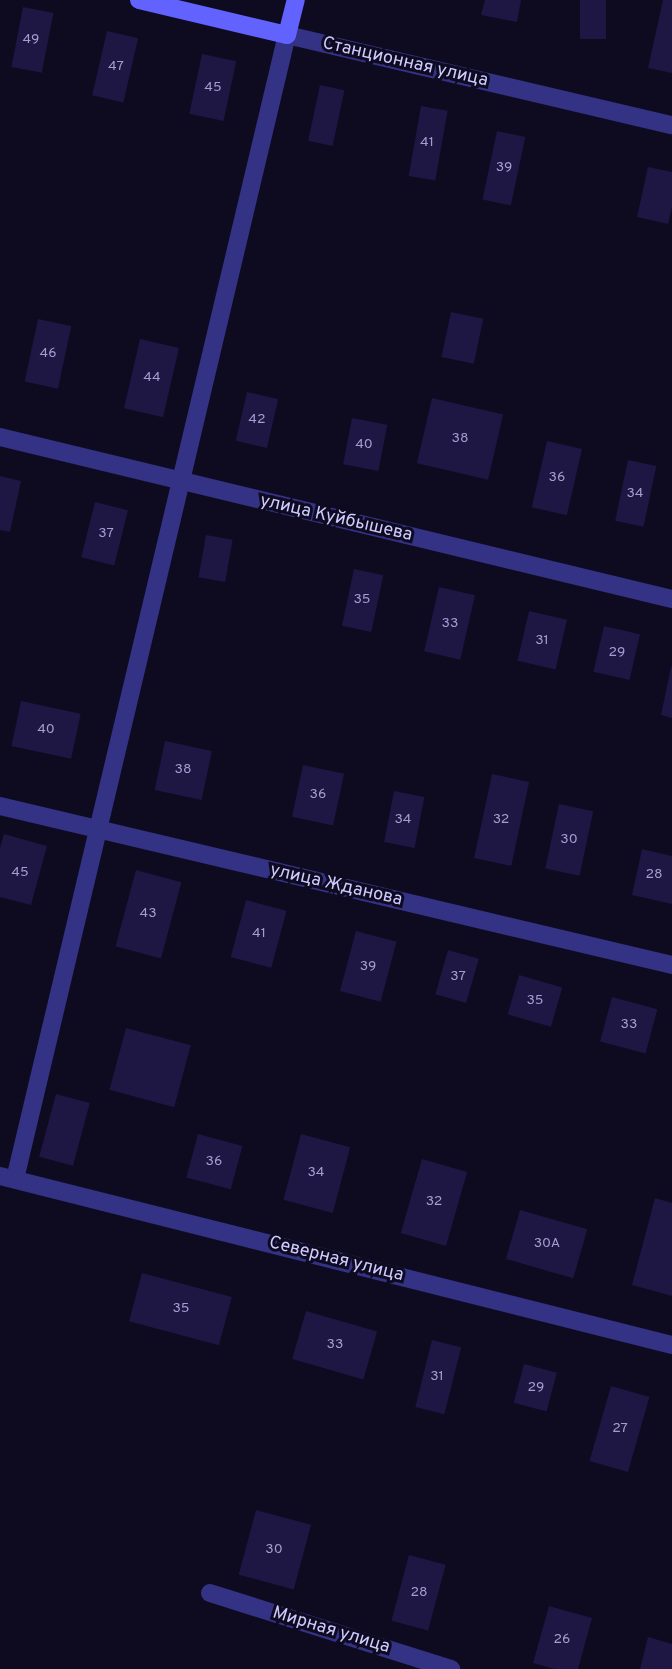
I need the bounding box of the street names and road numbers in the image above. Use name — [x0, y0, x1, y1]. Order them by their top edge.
street label: Станционная улица — [320, 33, 490, 93]
street label: улица Куйбышева — [258, 491, 414, 547]
street label: улица Жданова — [268, 860, 404, 912]
street label: Северная улица — [266, 1233, 406, 1287]
street label: Мирная улица — [270, 1603, 392, 1659]

